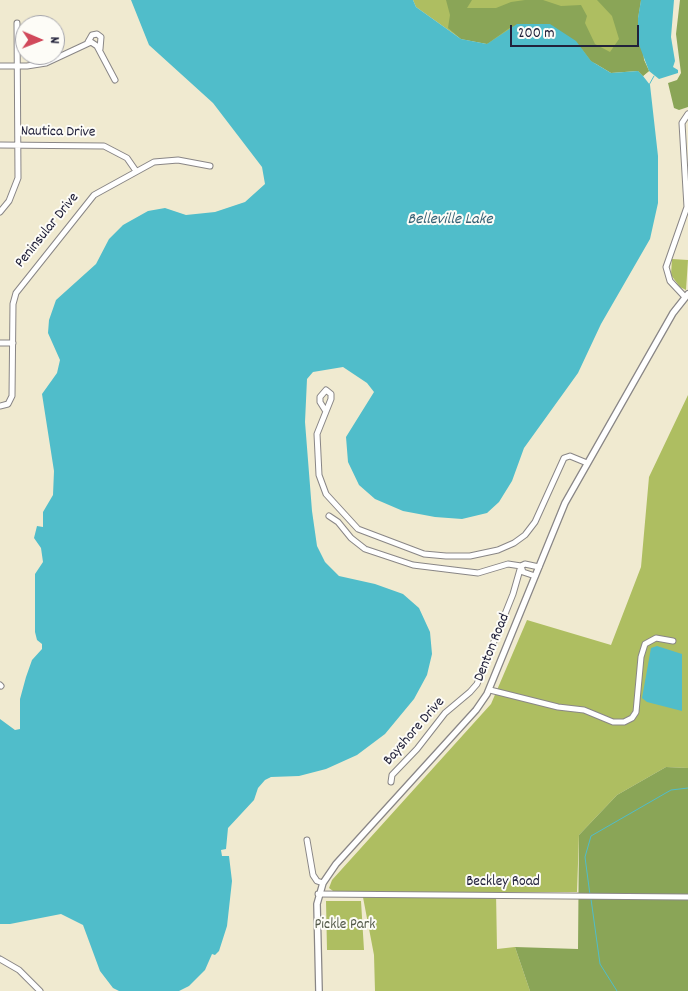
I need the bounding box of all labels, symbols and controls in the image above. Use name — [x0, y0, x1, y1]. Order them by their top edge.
north arrow — [15, 15, 65, 65]
scale bar — [513, 15, 642, 47]
text: 200 m — [518, 23, 555, 45]
text: N — [44, 37, 64, 44]
street label: Nautica Drive — [21, 123, 95, 143]
street label: Peninsular Drive — [12, 190, 84, 272]
water label: Belleville Lake — [408, 211, 492, 231]
street label: Denton Road — [471, 611, 515, 685]
street label: Bayshore Drive — [380, 694, 450, 770]
street label: Beckley Road — [466, 874, 540, 892]
park label: Pickle Park — [315, 917, 375, 935]

